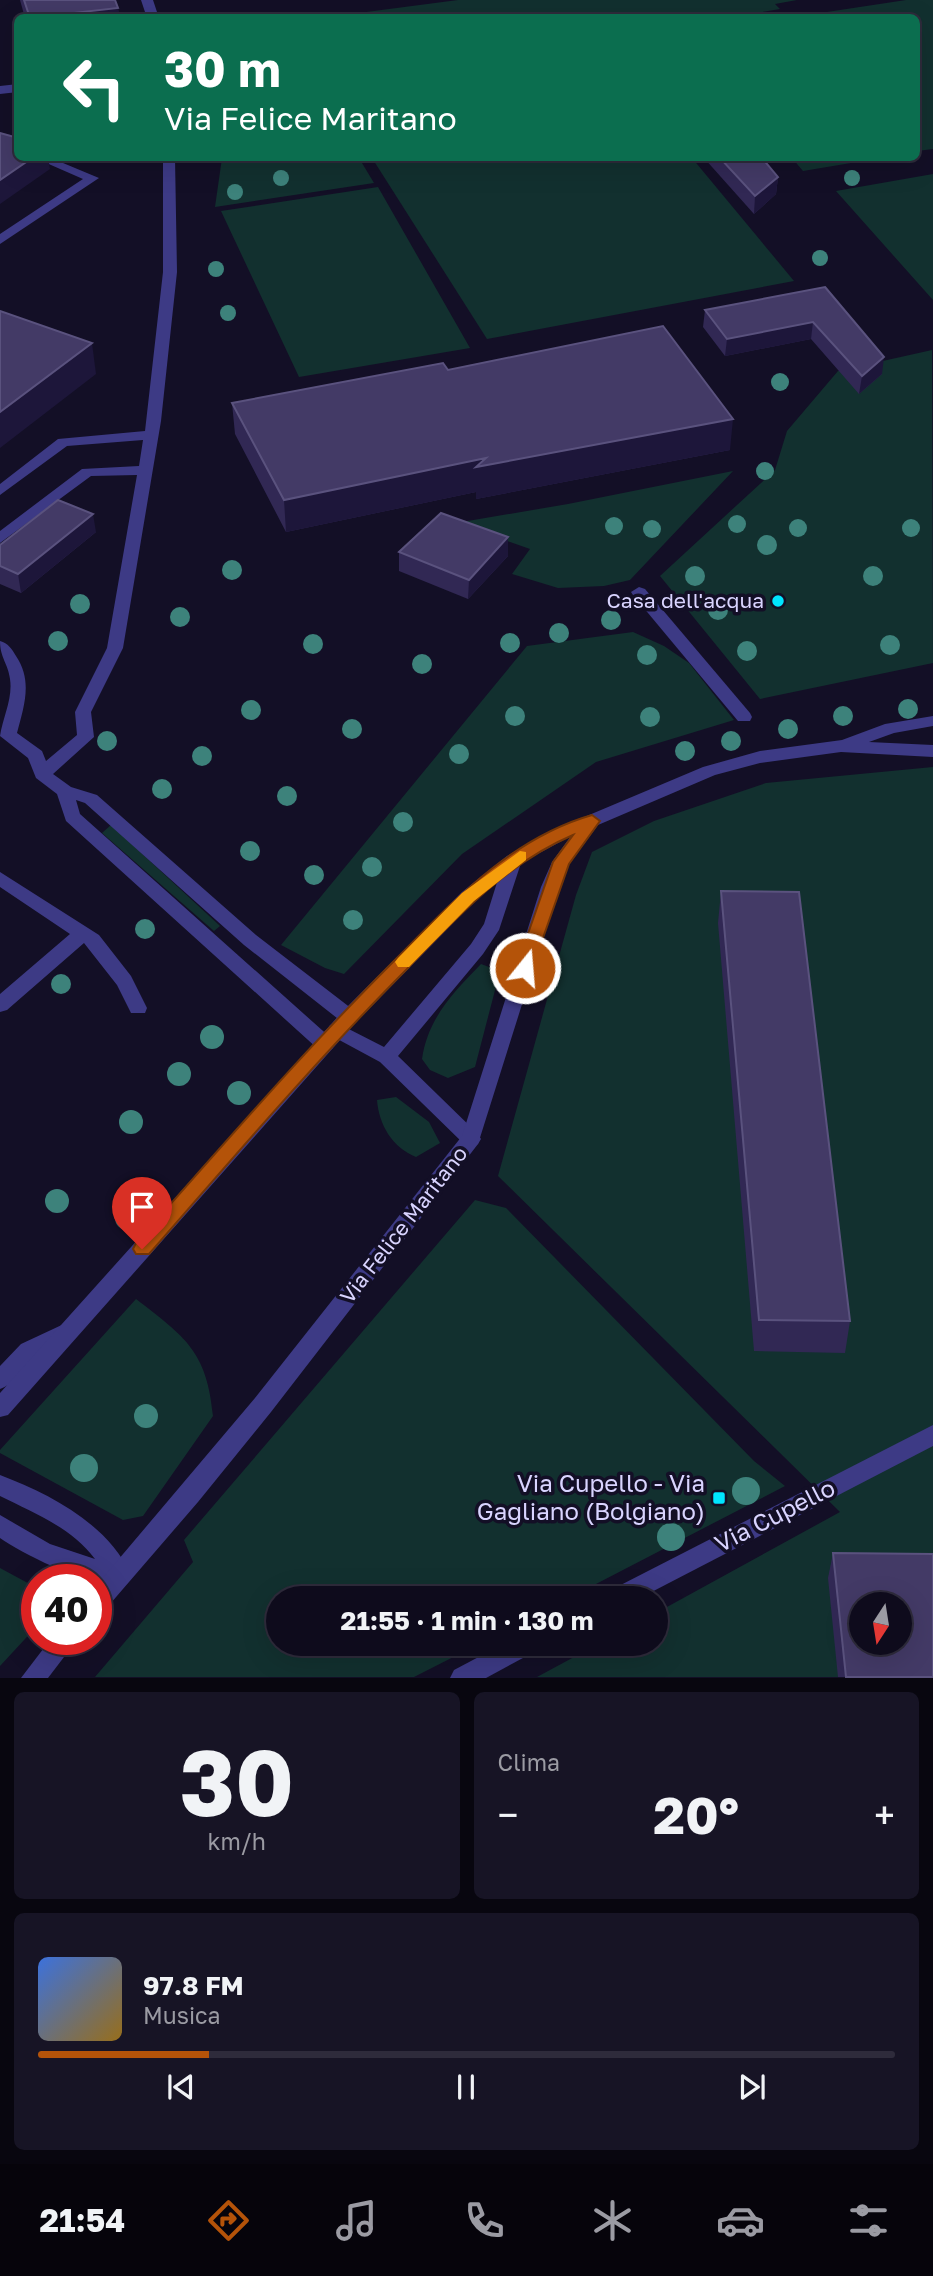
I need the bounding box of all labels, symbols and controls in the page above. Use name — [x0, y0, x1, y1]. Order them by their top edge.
text: 30 m — [164, 39, 281, 98]
icon: left — [49, 42, 140, 133]
text: Via Felice Maritano — [164, 99, 457, 137]
place label: Casa dell'acqua — [607, 587, 764, 613]
marker: Casa dell'acqua — [770, 593, 786, 609]
position arrow — [488, 931, 562, 1005]
street label: Via Felice Maritano — [334, 1141, 473, 1308]
pin — [112, 1177, 172, 1249]
icon: arrive — [123, 1188, 161, 1226]
place label: Via Cupello - Via Gagliano (Bolgiano) — [477, 1468, 705, 1525]
street label: Via Cupello — [709, 1472, 839, 1557]
marker: Via Cupello - Via Gagliano (Bolgiano) — [711, 1490, 727, 1506]
speed limit sign: 40 — [21, 1564, 112, 1655]
north arrow — [849, 1592, 912, 1656]
map controls — [849, 1592, 912, 1655]
text: 21:55 · 1 min · 130 m — [341, 1605, 593, 1636]
text: 30 — [179, 1727, 294, 1836]
text: Clima — [498, 1748, 560, 1776]
text: 20° — [653, 1783, 739, 1845]
text: − — [498, 1792, 518, 1837]
text: + — [874, 1792, 895, 1837]
text: km/h — [207, 1827, 266, 1855]
text: 97.8 FM — [143, 1970, 244, 2001]
text: Musica — [143, 2001, 221, 2029]
icon: previous — [162, 2068, 200, 2106]
icon: pause — [447, 2068, 485, 2106]
icon: next — [733, 2068, 771, 2106]
icon: directions — [204, 2196, 253, 2245]
icon: music — [332, 2196, 381, 2245]
icon: phone — [460, 2196, 509, 2245]
icon: climate — [588, 2196, 637, 2245]
icon: car — [716, 2196, 765, 2245]
icon: filters — [844, 2196, 893, 2245]
text: 21:54 — [40, 2201, 125, 2239]

